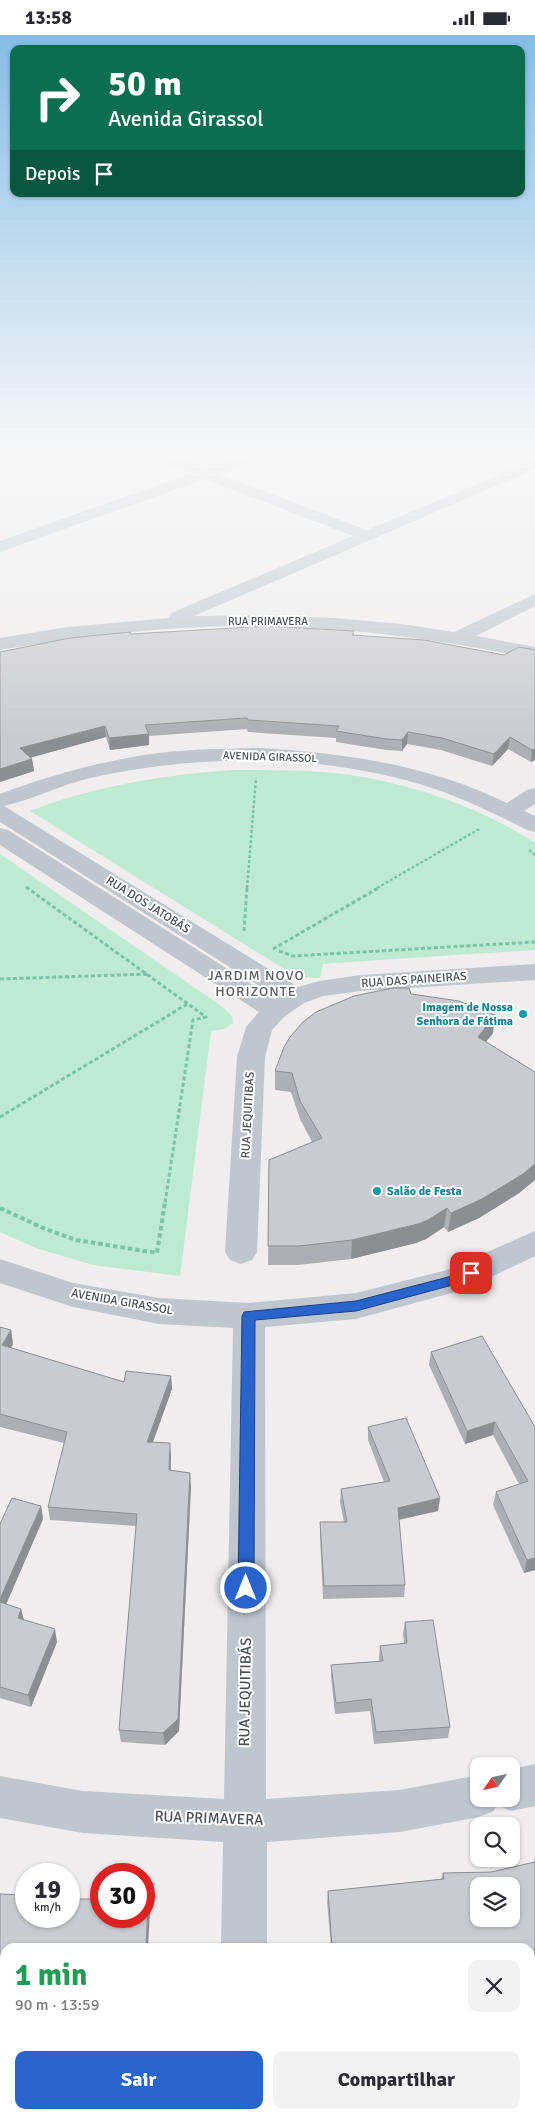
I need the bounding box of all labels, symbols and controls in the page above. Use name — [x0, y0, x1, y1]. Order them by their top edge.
text: 13:58 — [25, 6, 72, 30]
text: 50 m — [108, 62, 182, 105]
icon: right — [25, 65, 90, 130]
text: Avenida Girassol — [108, 105, 264, 132]
icon: arrive — [90, 160, 118, 188]
text: Depois — [25, 162, 80, 186]
street label: RUA PRIMAVERA — [228, 615, 308, 628]
street label: AVENIDA GIRASSOL — [223, 749, 318, 765]
street label: RUA DOS JATOBÁS — [103, 873, 193, 937]
district label: JARDIM NOVO HORIZONTE — [207, 967, 305, 1000]
street label: RUA DAS PAINEIRAS — [361, 969, 468, 991]
place label: Imagem de Nossa Senhora de Fátima — [417, 1000, 513, 1029]
marker: Imagem de Nossa Senhora de Fátima — [517, 1008, 529, 1020]
street label: RUA JEQUITIBAS — [238, 1071, 258, 1159]
place label: Salão de Festa — [387, 1184, 462, 1199]
marker: Salão de Festa — [371, 1185, 383, 1197]
pin — [450, 1252, 492, 1294]
icon: arrive — [457, 1259, 485, 1287]
street label: AVENIDA GIRASSOL — [70, 1286, 174, 1318]
position arrow — [219, 1561, 271, 1613]
street label: RUA JEQUITIBÁS — [234, 1637, 255, 1747]
north arrow — [470, 1757, 520, 1807]
map controls — [470, 1757, 520, 1927]
street label: RUA PRIMAVERA — [154, 1807, 264, 1829]
button: search — [470, 1817, 520, 1867]
speed limit sign: 30 — [90, 1863, 155, 1928]
text: 19 — [34, 1874, 61, 1905]
button: layers — [470, 1877, 520, 1927]
text: km/h — [34, 1900, 61, 1915]
text: 1 min — [15, 1957, 87, 1994]
button: close — [468, 1960, 520, 2012]
text: 90 m · 13:59 — [15, 1995, 99, 2015]
button: Sair — [15, 2051, 263, 2109]
button: Compartilhar — [273, 2051, 520, 2109]

